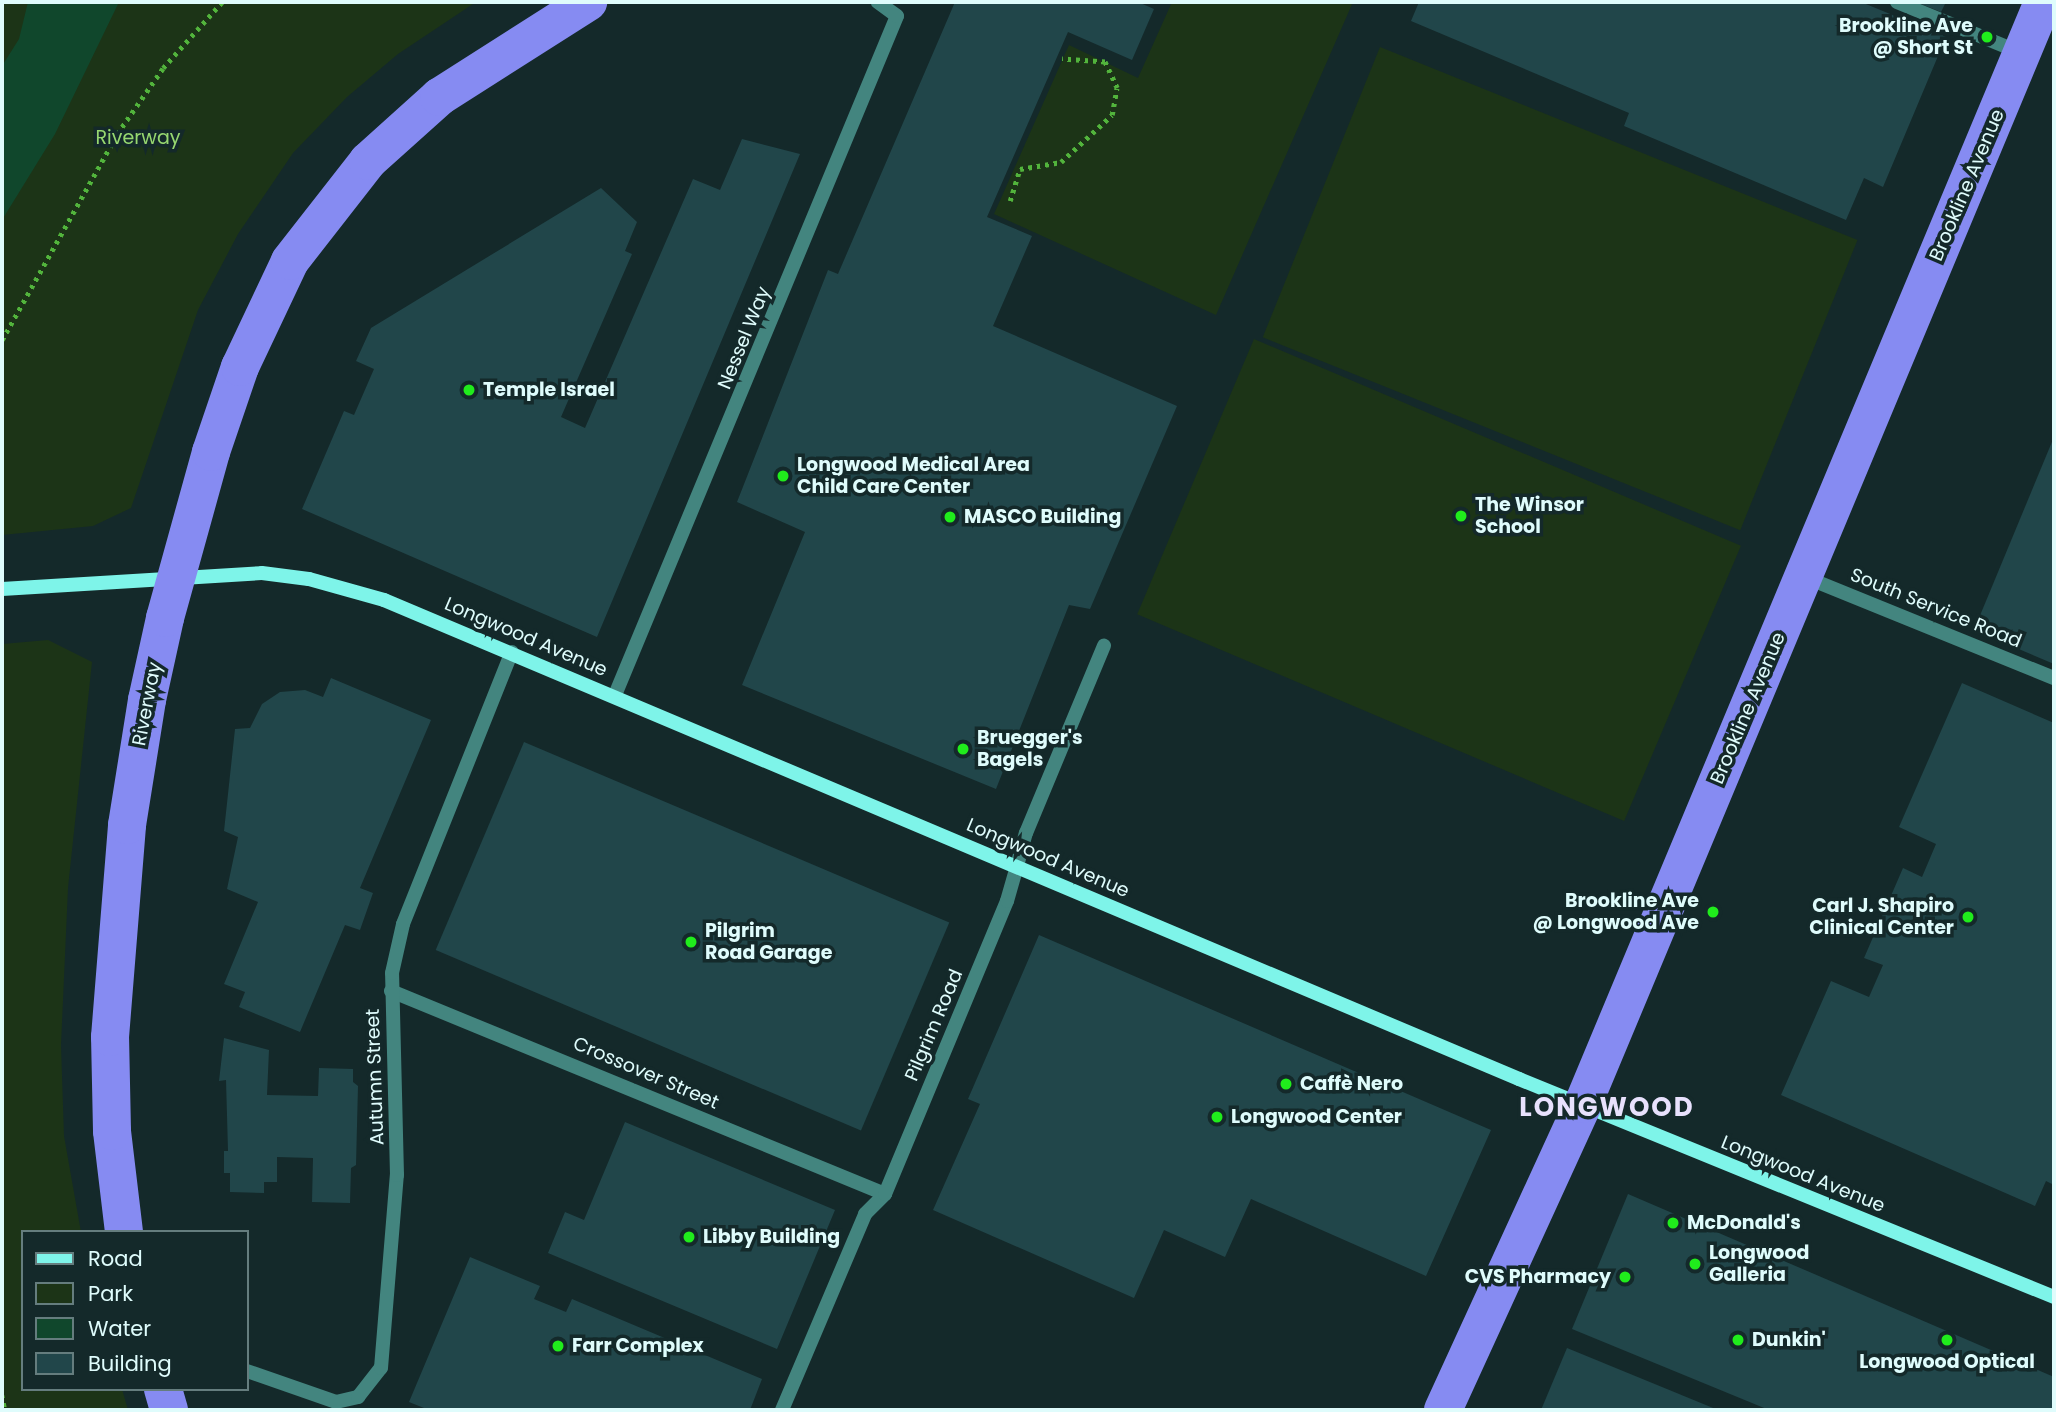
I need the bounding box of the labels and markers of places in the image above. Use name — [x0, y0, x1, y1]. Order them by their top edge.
place label: Brookline Ave @ Short St — [1839, 15, 1973, 59]
marker: Brookline Ave @ Short St — [1979, 29, 1995, 45]
place label: Temple Israel — [483, 379, 615, 401]
marker: Temple Israel — [461, 382, 477, 398]
place label: Longwood Medical Area Child Care Center — [797, 454, 1030, 498]
marker: Longwood Medical Area Child Care Center — [775, 468, 791, 484]
place label: The Winsor School — [1475, 494, 1584, 538]
place label: MASCO Building — [964, 506, 1121, 528]
marker: The Winsor School — [1453, 508, 1469, 524]
marker: MASCO Building — [942, 509, 958, 525]
place label: Bruegger's Bagels — [977, 727, 1083, 771]
marker: Bruegger's Bagels — [955, 741, 971, 757]
place label: Brookline Ave @ Longwood Ave — [1532, 890, 1699, 934]
place label: Carl J. Shapiro Clinical Center — [1809, 895, 1954, 939]
marker: Brookline Ave @ Longwood Ave — [1705, 904, 1721, 920]
marker: Carl J. Shapiro Clinical Center — [1960, 909, 1976, 925]
place label: Pilgrim Road Garage — [705, 920, 832, 964]
marker: Pilgrim Road Garage — [683, 934, 699, 950]
place label: Caffè Nero — [1300, 1073, 1403, 1095]
marker: Caffè Nero — [1278, 1076, 1294, 1092]
place label: Longwood Center — [1231, 1106, 1402, 1128]
marker: Longwood Center — [1209, 1109, 1225, 1125]
place label: McDonald's — [1687, 1212, 1801, 1234]
marker: McDonald's — [1665, 1215, 1681, 1231]
place label: Libby Building — [703, 1226, 840, 1248]
marker: Libby Building — [681, 1229, 697, 1245]
place label: Longwood Galleria — [1709, 1242, 1809, 1286]
marker: Longwood Galleria — [1687, 1256, 1703, 1272]
place label: CVS Pharmacy — [1465, 1266, 1611, 1288]
marker: CVS Pharmacy — [1617, 1269, 1633, 1285]
place label: Dunkin' — [1752, 1329, 1826, 1351]
marker: Dunkin' — [1730, 1332, 1746, 1348]
marker: Longwood Optical — [1939, 1332, 1955, 1348]
place label: Farr Complex — [572, 1335, 704, 1357]
marker: Farr Complex — [550, 1338, 566, 1354]
place label: Longwood Optical — [1859, 1351, 2035, 1373]

